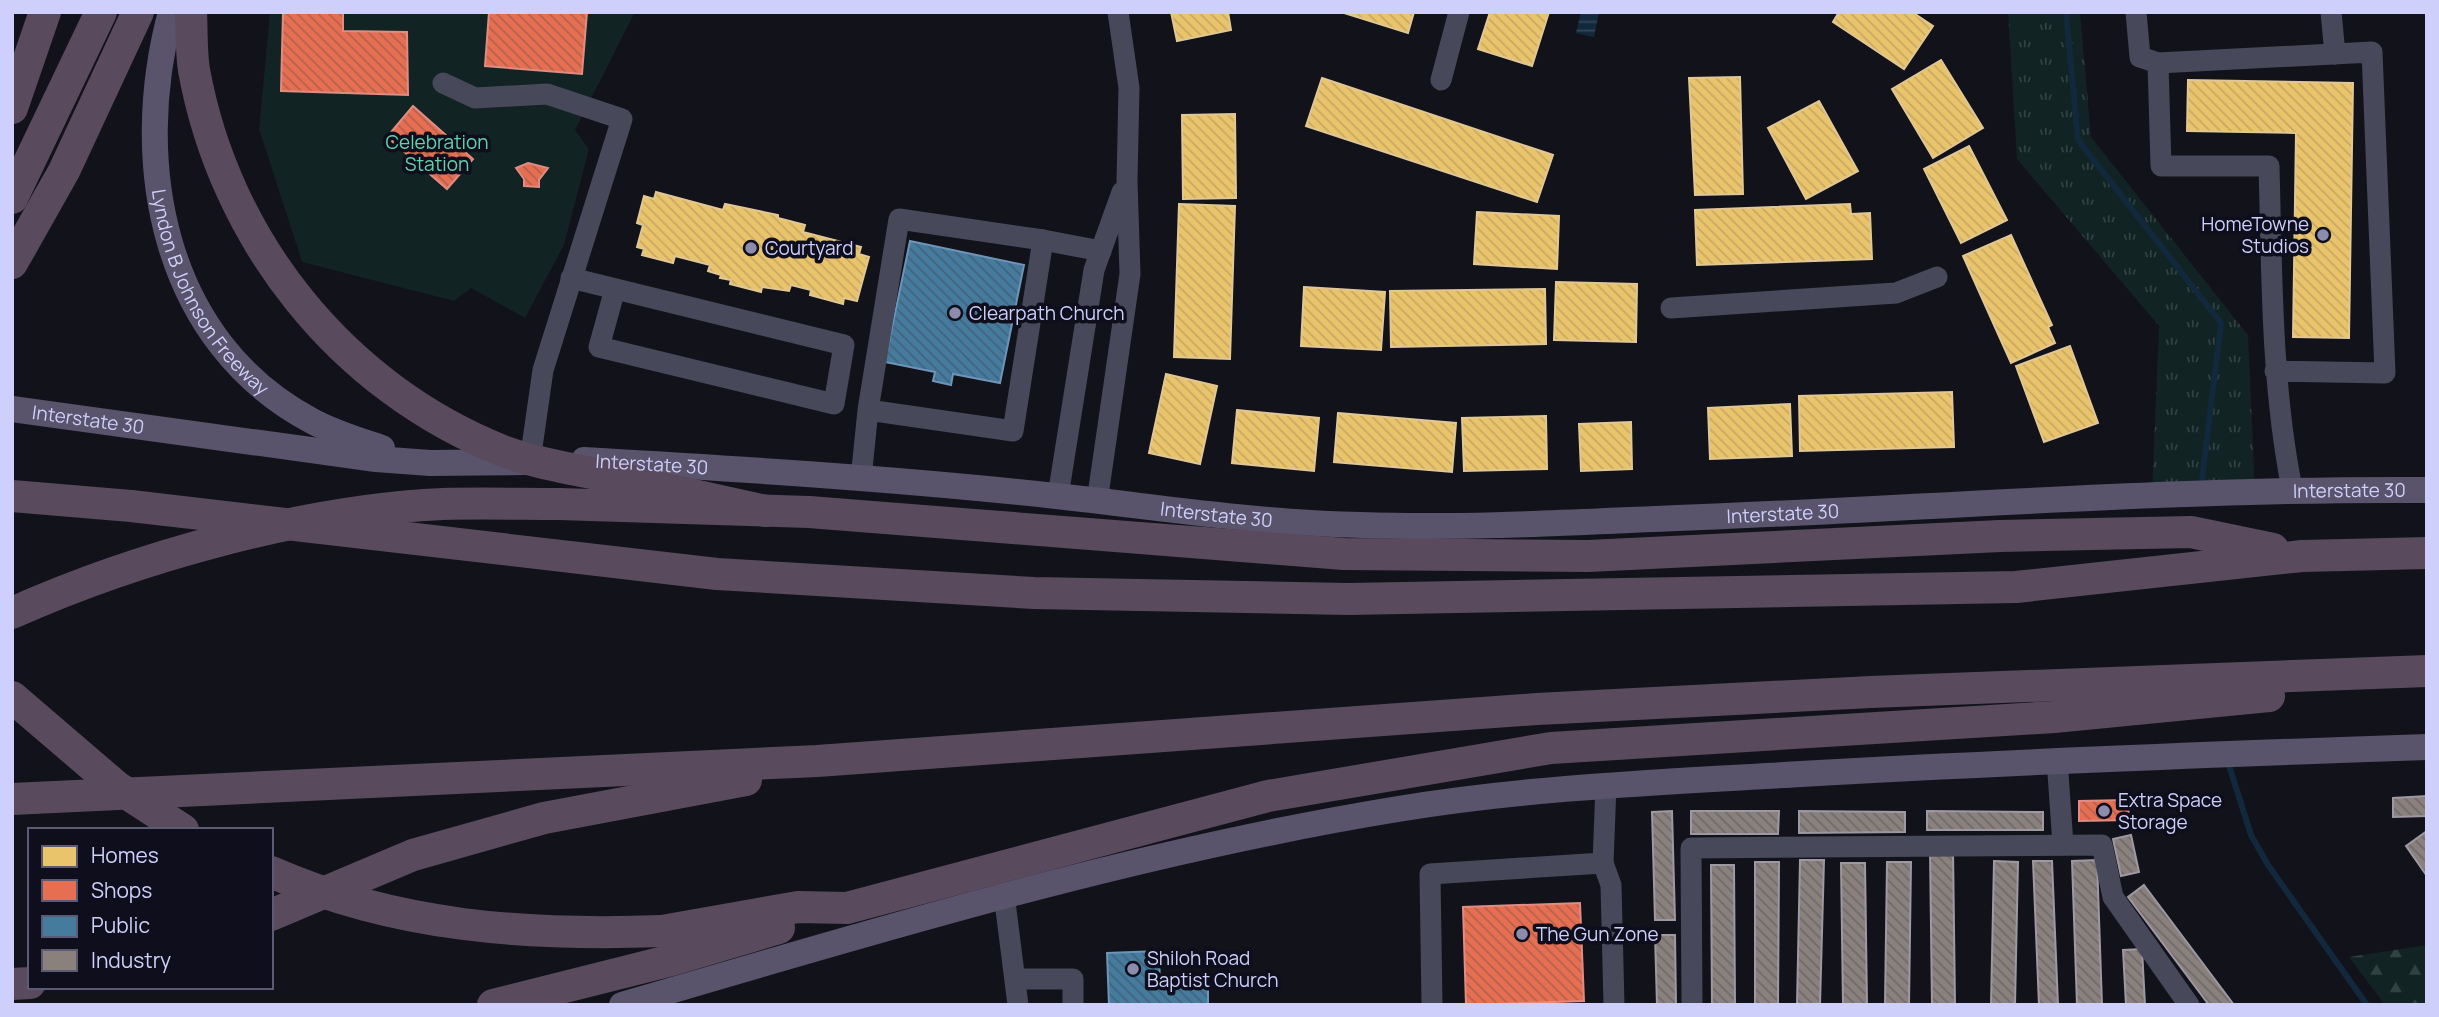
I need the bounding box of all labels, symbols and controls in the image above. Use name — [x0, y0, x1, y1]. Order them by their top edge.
park label: Celebration Station — [385, 129, 489, 177]
street label: Lyndon B Johnson Freeway — [146, 187, 275, 401]
place label: HomeTowne Studios — [2201, 211, 2309, 259]
marker: HomeTowne Studios — [2315, 227, 2331, 243]
place label: Courtyard — [765, 235, 853, 261]
marker: Courtyard — [743, 240, 759, 256]
place label: Clearpath Church — [969, 300, 1124, 326]
marker: Clearpath Church — [947, 305, 963, 321]
street label: Interstate 30 — [31, 399, 146, 440]
street label: Interstate 30 — [595, 448, 709, 480]
street label: Interstate 30 — [2293, 477, 2406, 504]
street label: Interstate 30 — [1159, 495, 1274, 533]
street label: Interstate 30 — [1726, 498, 1840, 529]
place label: Extra Space Storage — [2118, 787, 2222, 835]
marker: Extra Space Storage — [2096, 803, 2112, 819]
legend — [28, 828, 273, 989]
text: Homes — [91, 841, 159, 869]
text: Shops — [91, 876, 152, 904]
text: Public — [91, 911, 150, 939]
place label: The Gun Zone — [1536, 921, 1659, 947]
marker: The Gun Zone — [1514, 926, 1530, 942]
place label: Shiloh Road Baptist Church — [1147, 945, 1279, 993]
text: Industry — [91, 946, 171, 974]
marker: Shiloh Road Baptist Church — [1125, 961, 1141, 977]

